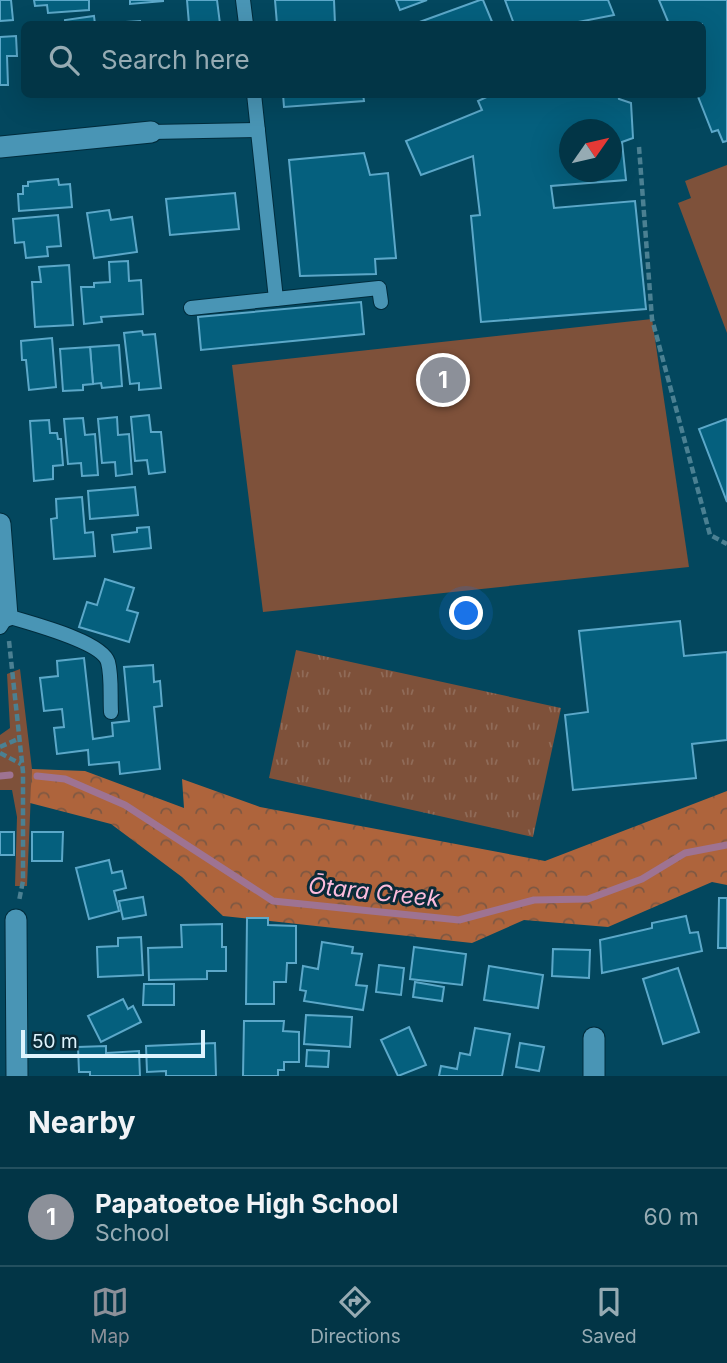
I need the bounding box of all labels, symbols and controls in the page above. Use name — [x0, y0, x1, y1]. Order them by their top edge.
search box — [21, 21, 706, 98]
icon: search — [45, 41, 83, 79]
text: Search here — [101, 44, 250, 75]
north arrow — [559, 119, 622, 182]
pin: 1 — [420, 354, 466, 406]
your location — [449, 596, 483, 630]
water label: Ōtara Creek — [307, 871, 442, 913]
scale bar — [21, 1027, 205, 1059]
text: 50 m — [32, 1030, 78, 1053]
text: Nearby — [28, 1104, 136, 1140]
text: Papatoetoe High School — [95, 1188, 399, 1219]
text: 1 — [46, 1203, 56, 1231]
text: 60 m — [644, 1203, 699, 1231]
text: School — [95, 1219, 170, 1247]
tab: Map — [90, 1283, 130, 1348]
tab: Directions — [310, 1283, 401, 1348]
tab: Saved — [581, 1283, 637, 1348]

